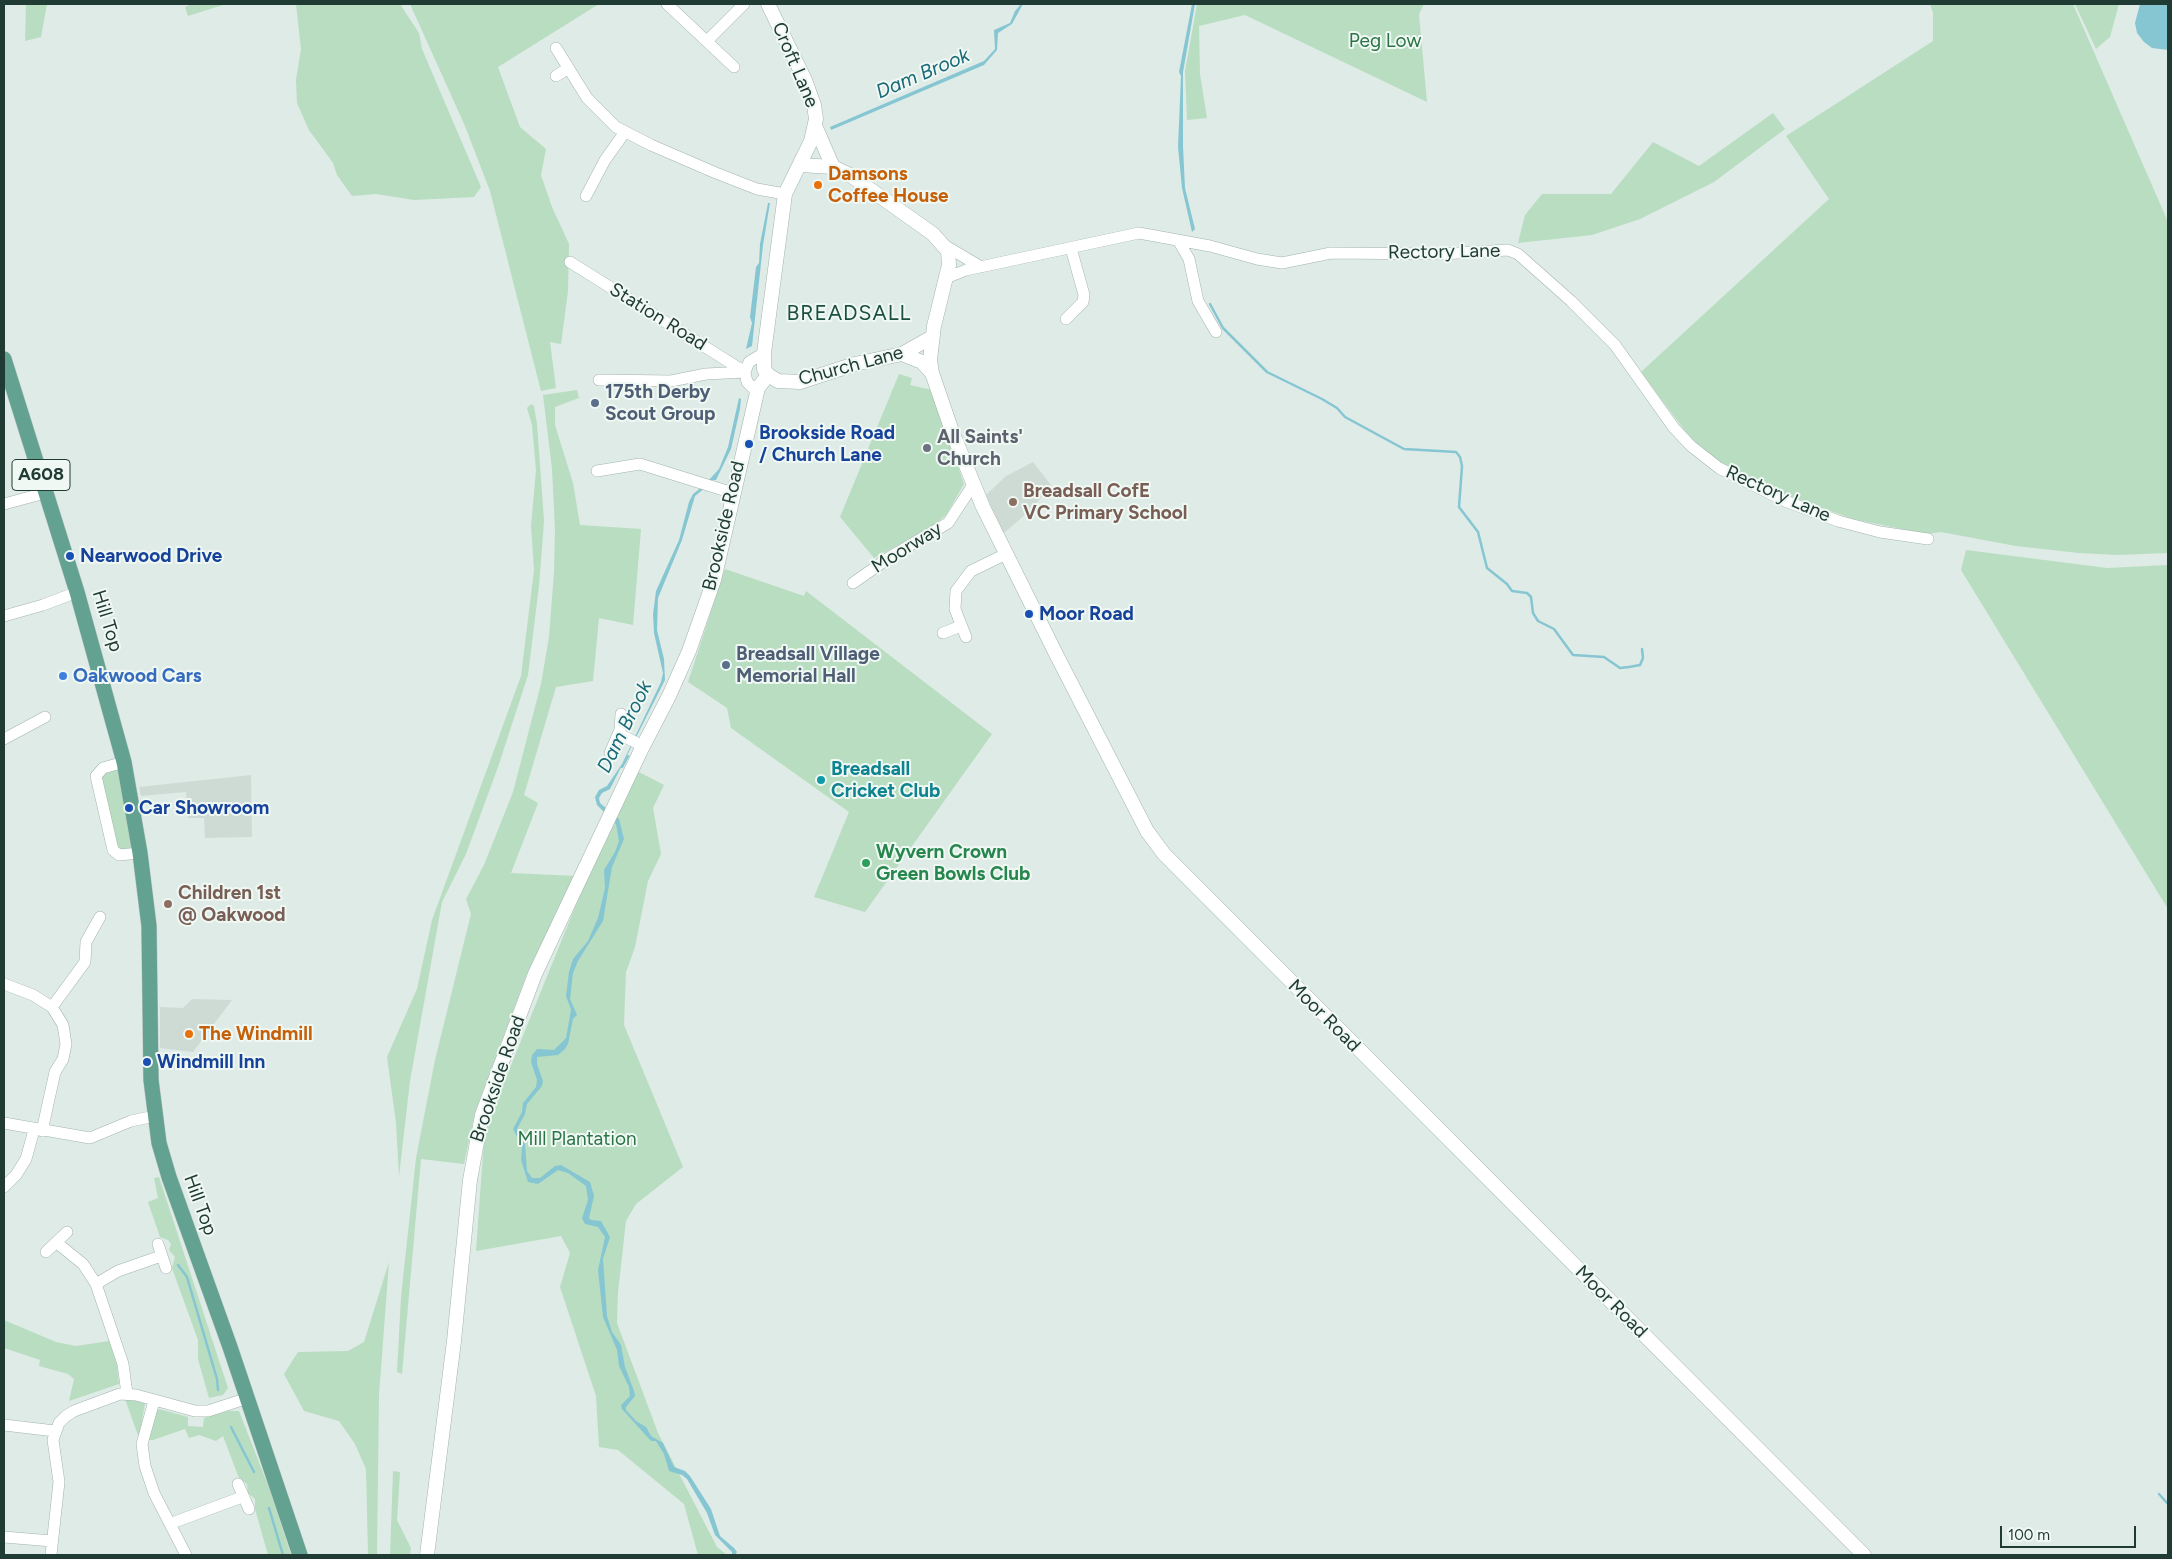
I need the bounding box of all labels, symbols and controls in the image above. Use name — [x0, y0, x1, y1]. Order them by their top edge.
street label: Croft Lane — [767, 19, 823, 111]
park label: Peg Low — [1349, 30, 1421, 52]
water label: Dam Brook — [873, 44, 973, 104]
place label: Damsons Coffee House — [828, 163, 949, 207]
marker: Damsons Coffee House — [812, 179, 824, 191]
street label: Rectory Lane — [1388, 240, 1500, 264]
street label: Station Road — [605, 278, 711, 356]
district label: BREADSALL — [785, 301, 913, 327]
street label: Church Lane — [796, 341, 906, 391]
place label: 175th Derby Scout Group — [605, 381, 715, 425]
marker: 175th Derby Scout Group — [589, 397, 601, 409]
place label: Brookside Road / Church Lane — [759, 422, 895, 466]
place label: All Saints' Church — [937, 426, 1023, 470]
marker: Brookside Road / Church Lane — [743, 438, 755, 450]
marker: All Saints' Church — [921, 442, 933, 454]
street label: Brookside Road — [698, 459, 750, 593]
road number: A608 — [12, 460, 70, 490]
street label: Rectory Lane — [1722, 461, 1834, 527]
place label: Breadsall CofE VC Primary School — [1023, 480, 1187, 524]
marker: Breadsall CofE VC Primary School — [1007, 496, 1019, 508]
street label: Moorway — [868, 517, 946, 579]
place label: Nearwood Drive — [80, 545, 222, 567]
marker: Nearwood Drive — [64, 550, 76, 562]
street label: Hill Top — [87, 587, 127, 655]
place label: Moor Road — [1039, 603, 1134, 625]
marker: Moor Road — [1023, 608, 1035, 620]
place label: Breadsall Village Memorial Hall — [736, 643, 880, 687]
marker: Breadsall Village Memorial Hall — [720, 659, 732, 671]
place label: Oakwood Cars — [73, 665, 202, 687]
marker: Oakwood Cars — [57, 670, 69, 682]
water label: Dam Brook — [592, 677, 658, 777]
place label: Breadsall Cricket Club — [831, 758, 940, 802]
marker: Breadsall Cricket Club — [815, 774, 827, 786]
place label: Car Showroom — [139, 797, 269, 819]
marker: Car Showroom — [123, 802, 135, 814]
place label: Wyvern Crown Green Bowls Club — [876, 841, 1030, 885]
marker: Wyvern Crown Green Bowls Club — [860, 857, 872, 869]
place label: Children 1st @ Oakwood — [178, 882, 286, 926]
marker: Children 1st @ Oakwood — [162, 898, 174, 910]
street label: Moor Road — [1283, 975, 1365, 1057]
street label: Brookside Road — [466, 1013, 530, 1145]
place label: The Windmill — [199, 1023, 313, 1045]
marker: The Windmill — [183, 1028, 195, 1040]
place label: Windmill Inn — [157, 1051, 265, 1073]
marker: Windmill Inn — [141, 1056, 153, 1068]
park label: Mill Plantation — [517, 1128, 637, 1150]
street label: Hill Top — [178, 1171, 222, 1239]
street label: Moor Road — [1570, 1261, 1652, 1343]
scale bar — [2002, 1516, 2138, 1548]
text: 100 m — [2008, 1526, 2050, 1544]

